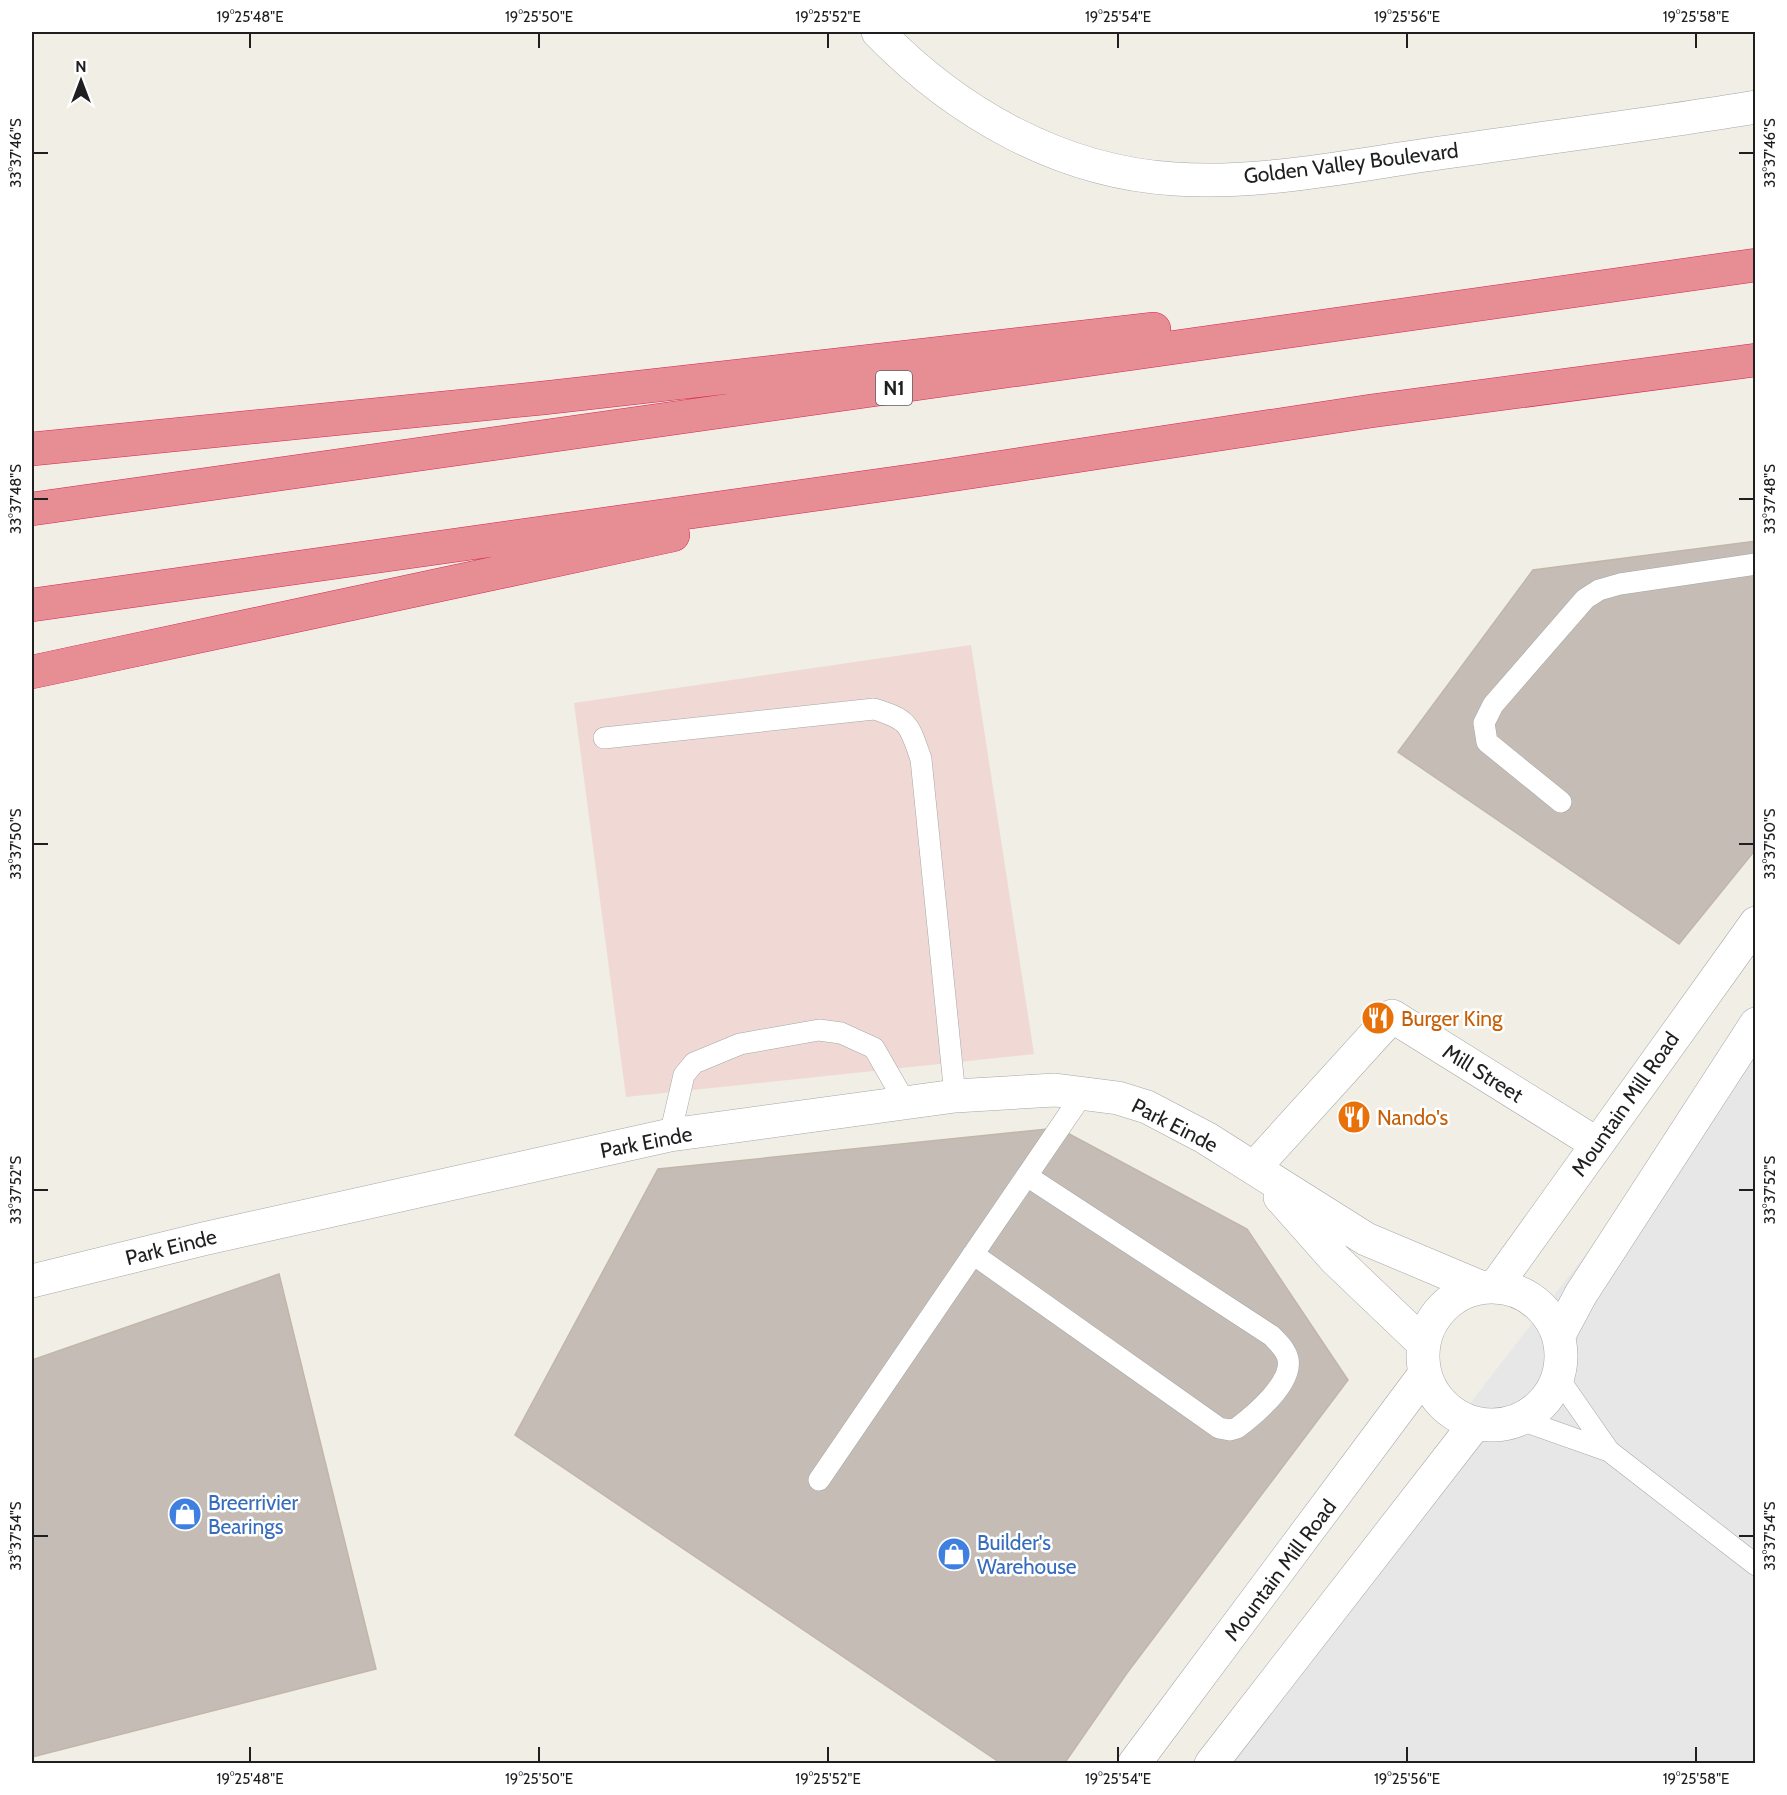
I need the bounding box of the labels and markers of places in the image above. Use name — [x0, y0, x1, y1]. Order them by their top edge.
restaurant icon: Burger King — [1360, 1000, 1396, 1036]
place label: Burger King — [1401, 1006, 1503, 1031]
restaurant icon: Nando's — [1336, 1099, 1372, 1135]
place label: Nando's — [1377, 1105, 1449, 1130]
place label: Breerrivier Bearings — [208, 1490, 299, 1539]
shop icon: Breerrivier Bearings — [167, 1496, 203, 1532]
place label: Builder's Warehouse — [977, 1530, 1077, 1579]
shop icon: Builder's Warehouse — [936, 1536, 972, 1572]

